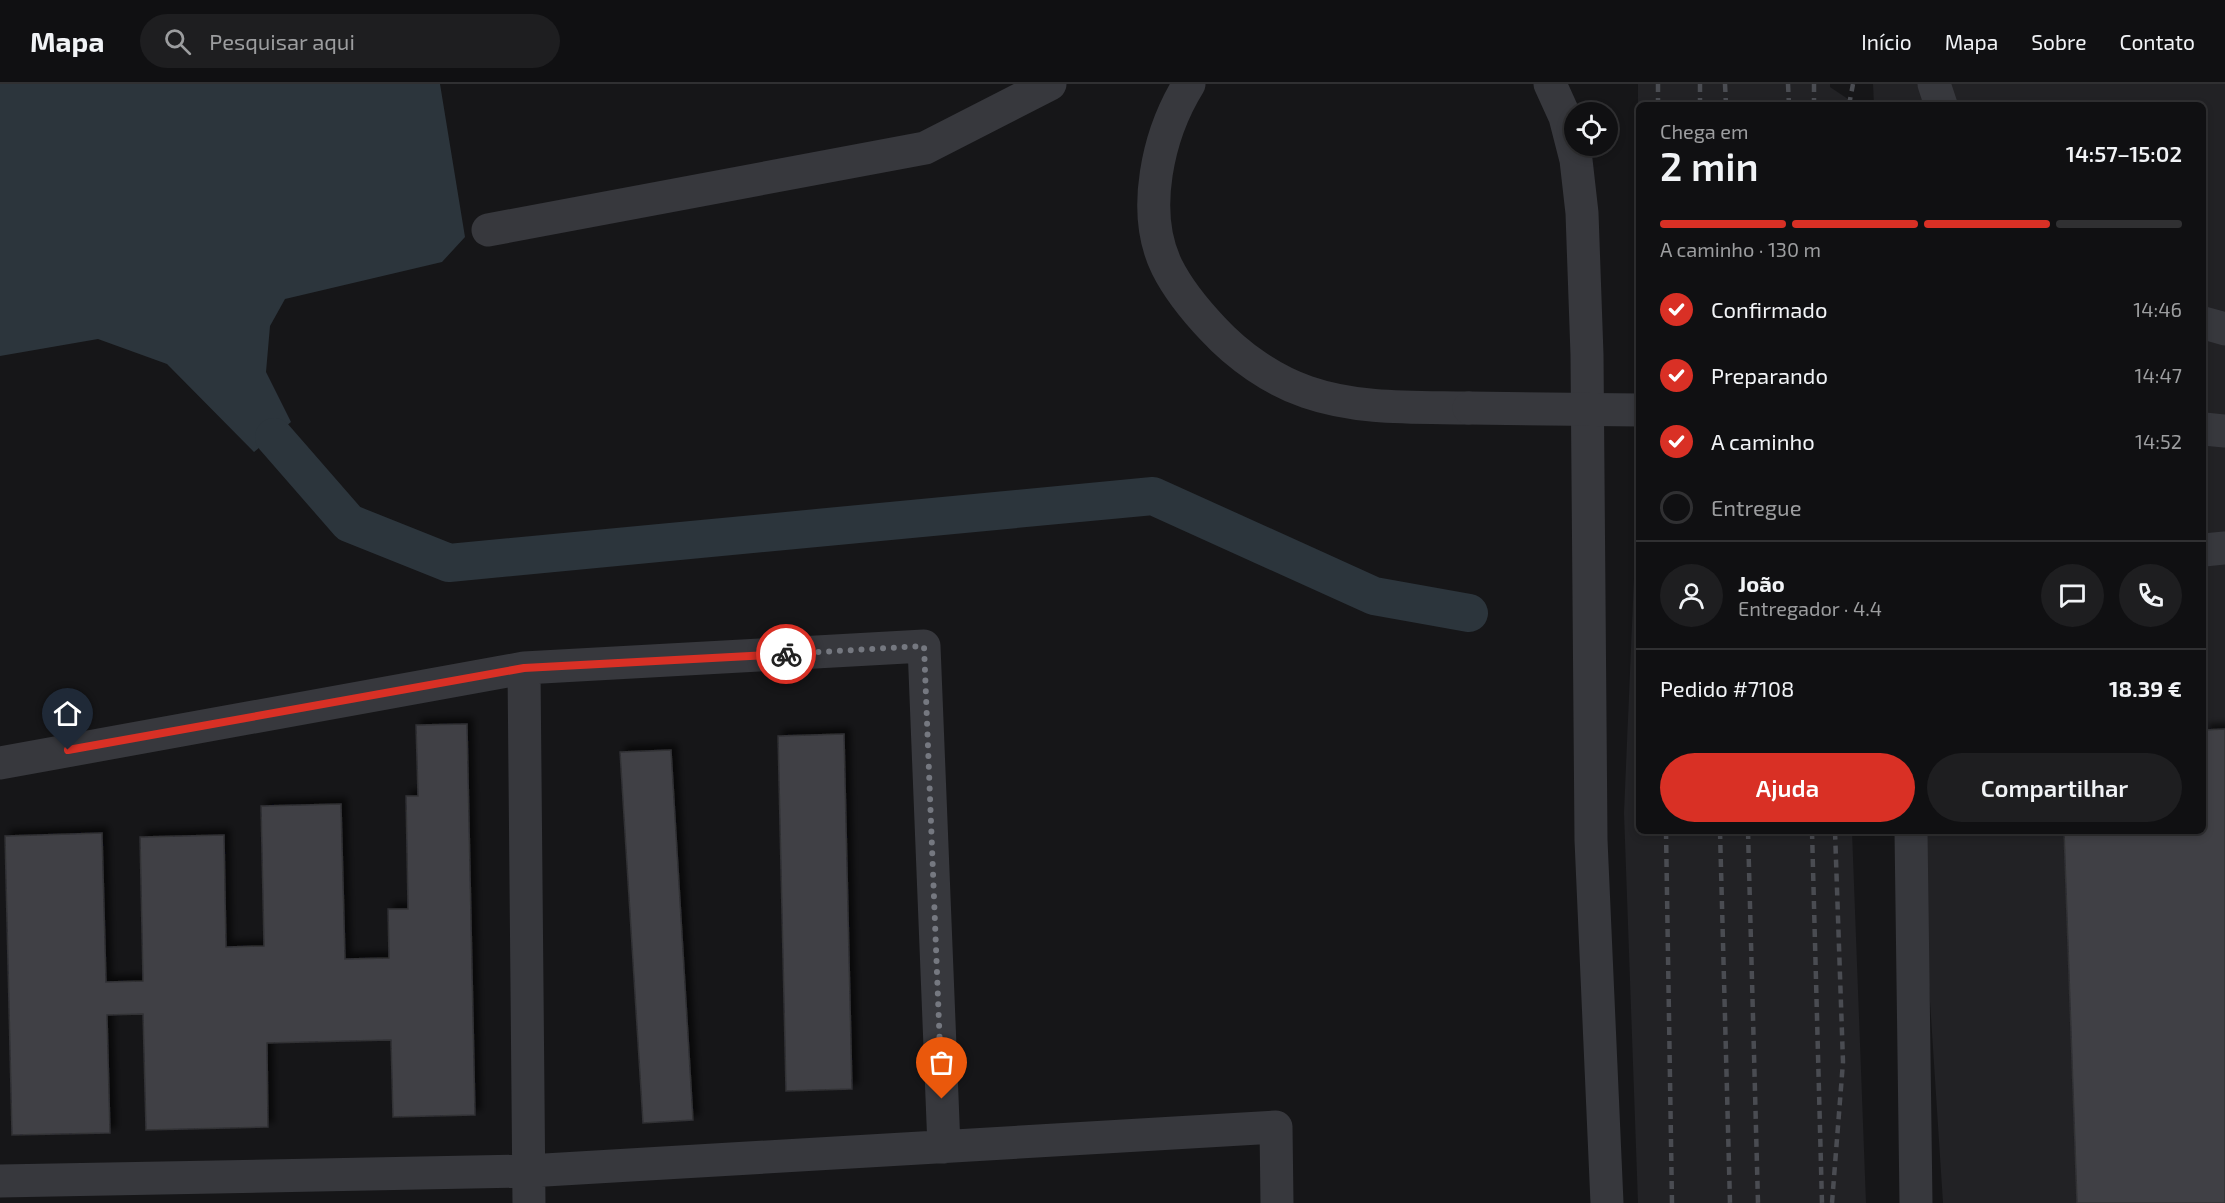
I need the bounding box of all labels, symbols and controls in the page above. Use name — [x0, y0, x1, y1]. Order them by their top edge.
search box — [140, 14, 560, 68]
text: Mapa — [30, 24, 104, 58]
icon: search — [161, 25, 194, 58]
text: Pesquisar aqui — [209, 28, 355, 54]
text: Início — [1861, 29, 1912, 54]
text: Mapa — [1945, 29, 1998, 54]
text: Sobre — [2031, 29, 2086, 54]
text: Contato — [2119, 29, 2195, 54]
map controls — [1564, 102, 1618, 156]
button: locate — [1564, 102, 1618, 156]
text: Chega em — [1660, 119, 1749, 143]
text: 14:57–15:02 — [2066, 140, 2182, 166]
text: 2 min — [1660, 142, 1759, 189]
text: A caminho · 130 m — [1660, 237, 1821, 261]
icon: check — [1660, 293, 1693, 326]
text: Confirmado — [1711, 296, 1827, 322]
text: 14:46 — [2133, 297, 2182, 321]
icon: check — [1660, 359, 1693, 392]
text: Preparando — [1711, 362, 1828, 388]
text: 14:47 — [2134, 363, 2182, 387]
icon: check — [1660, 425, 1693, 458]
text: A caminho — [1711, 428, 1815, 454]
text: 14:52 — [2135, 429, 2182, 453]
text: Entregue — [1711, 494, 1801, 520]
button: person — [1660, 564, 1723, 627]
button: chat — [2041, 564, 2104, 627]
button: phone — [2119, 564, 2182, 627]
text: João — [1738, 570, 1785, 596]
text: Entregador · 4.4 — [1738, 596, 1882, 620]
courier — [756, 624, 816, 684]
icon: bike — [770, 638, 803, 671]
text: Pedido #7108 — [1660, 675, 1794, 701]
text: 18.39 € — [2109, 675, 2182, 701]
pin — [42, 688, 93, 750]
icon: home — [51, 697, 84, 730]
button: Ajuda — [1660, 753, 1915, 822]
button: Compartilhar — [1927, 753, 2182, 822]
pin — [916, 1037, 967, 1099]
icon: bag — [925, 1046, 958, 1079]

